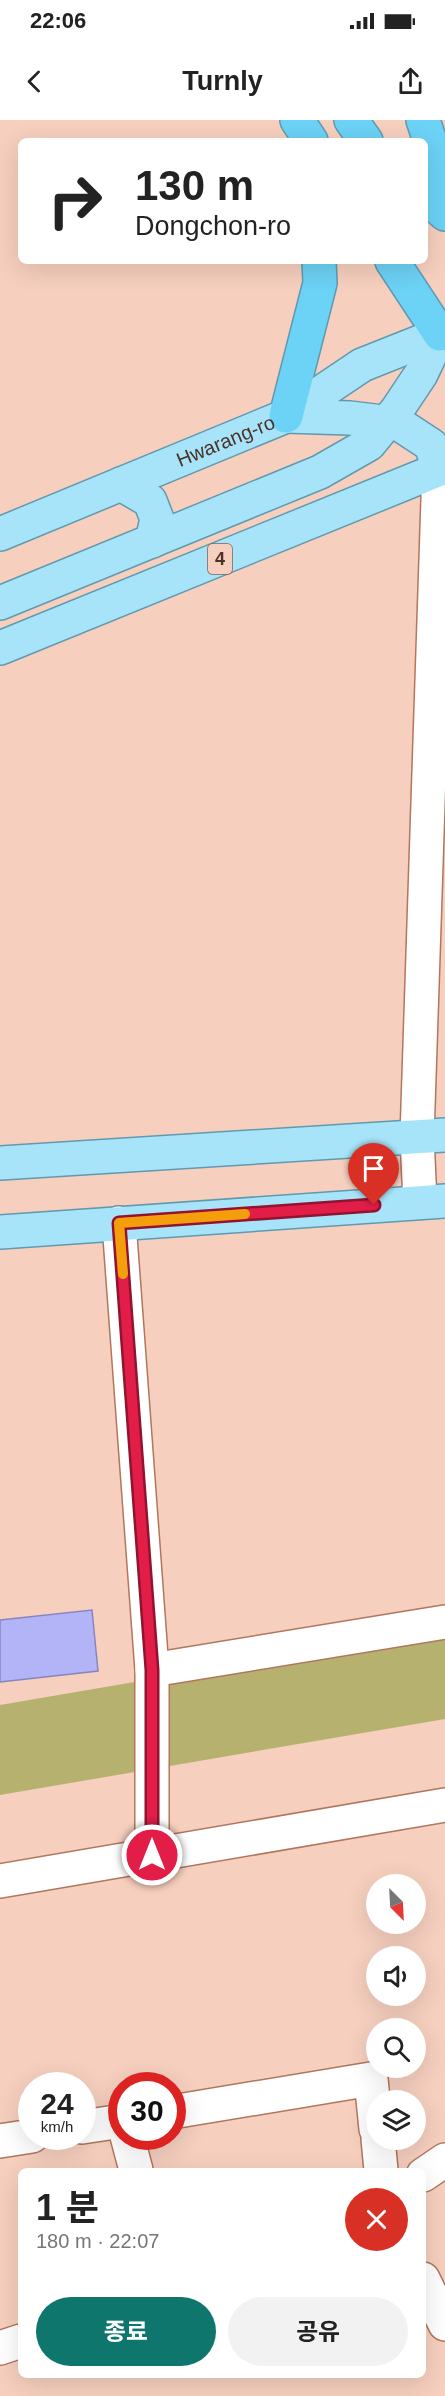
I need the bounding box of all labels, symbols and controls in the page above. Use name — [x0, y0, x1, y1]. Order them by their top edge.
text: 22:06 — [30, 8, 86, 33]
icon: back — [18, 65, 51, 98]
icon: share — [394, 65, 427, 98]
text: Turnly — [182, 66, 263, 96]
icon: right — [36, 162, 114, 240]
text: 130 m — [135, 162, 254, 209]
text: Dongchon-ro — [135, 211, 291, 241]
street label: Hwarang-ro — [173, 411, 278, 471]
road number: 4 — [208, 544, 232, 574]
pin — [348, 1143, 399, 1205]
icon: arrive — [357, 1152, 390, 1185]
position arrow — [120, 1823, 184, 1887]
north arrow — [366, 1874, 426, 1934]
map controls — [366, 1874, 426, 2150]
button: sound — [366, 1946, 426, 2006]
button: search — [366, 2018, 426, 2078]
speed limit sign: 30 — [108, 2072, 186, 2150]
text: 24 — [40, 2087, 74, 2120]
button: layers — [366, 2090, 426, 2150]
text: km/h — [41, 2118, 73, 2135]
text: 1 분 — [36, 2187, 99, 2228]
button: close — [345, 2188, 408, 2251]
text: 180 m · 22:07 — [36, 2230, 159, 2252]
button: 종료 — [36, 2297, 216, 2366]
button: 공유 — [228, 2297, 408, 2366]

